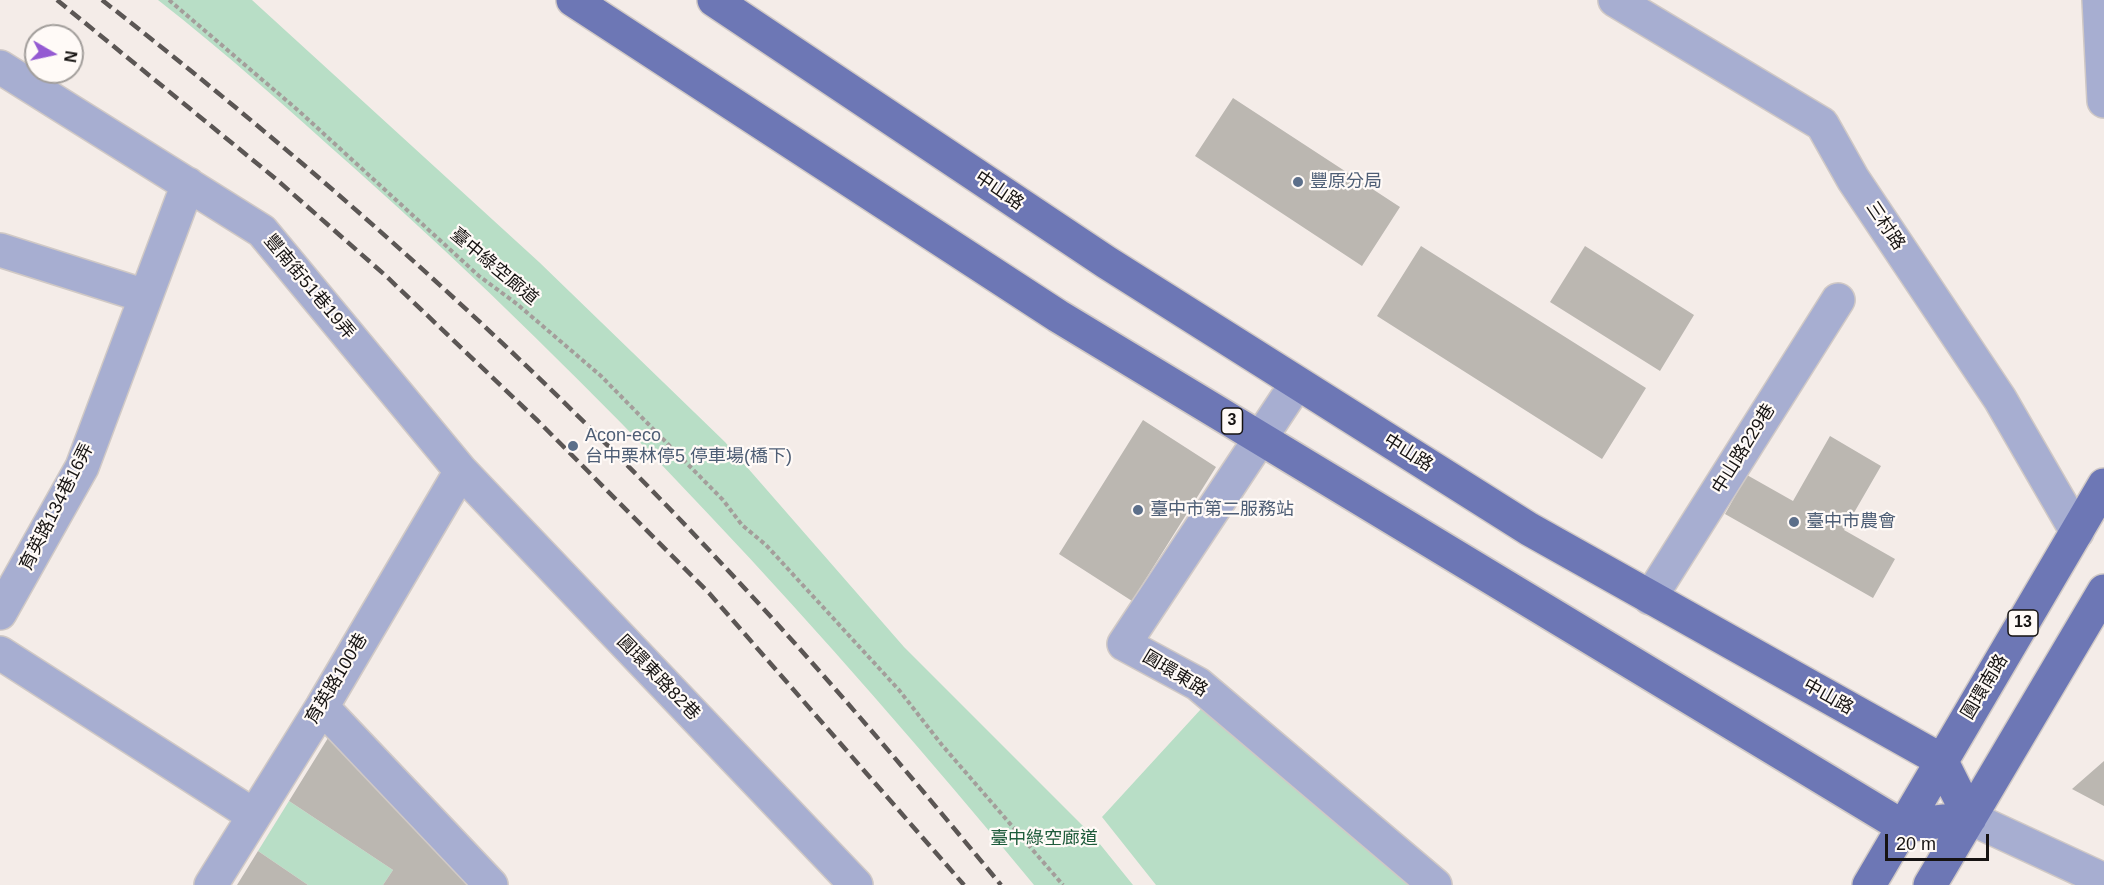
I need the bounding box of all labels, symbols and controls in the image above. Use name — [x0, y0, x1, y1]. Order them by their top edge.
north arrow — [24, 24, 84, 84]
text: N — [61, 50, 80, 64]
street label: 中山路 — [971, 167, 1027, 215]
place label: 豐原分局 — [1310, 171, 1382, 193]
marker: 豐原分局 — [1291, 175, 1305, 189]
street label: 三村路 — [1861, 198, 1909, 254]
street label: 臺中綠空廊道 — [446, 224, 542, 310]
street label: 豐南街51巷19弄 — [259, 230, 359, 344]
street label: 中山路229巷 — [1708, 400, 1780, 498]
road number: 3 — [1222, 408, 1242, 434]
place label: Acon-eco 台中栗林停5 停車場(橋下) — [585, 425, 792, 468]
street label: 中山路 — [1379, 430, 1437, 476]
marker: Acon-eco 台中栗林停5 停車場(橋下) — [566, 439, 580, 453]
street label: 育英路134巷16弄 — [16, 440, 98, 574]
place label: 臺中市第二服務站 — [1150, 499, 1294, 521]
marker: 臺中市第二服務站 — [1131, 503, 1145, 517]
place label: 臺中市農會 — [1806, 511, 1896, 533]
marker: 臺中市農會 — [1787, 515, 1801, 529]
road number: 13 — [2008, 610, 2038, 636]
street label: 育英路100巷 — [301, 630, 373, 728]
street label: 圓環東路82巷 — [612, 631, 704, 725]
street label: 圓環東路 — [1139, 646, 1211, 702]
street label: 圓環南路 — [1957, 651, 2013, 723]
street label: 中山路 — [1799, 674, 1857, 720]
scale bar — [1888, 822, 1992, 860]
park label: 臺中綠空廊道 — [990, 828, 1098, 850]
text: 20 m — [1896, 834, 1936, 854]

